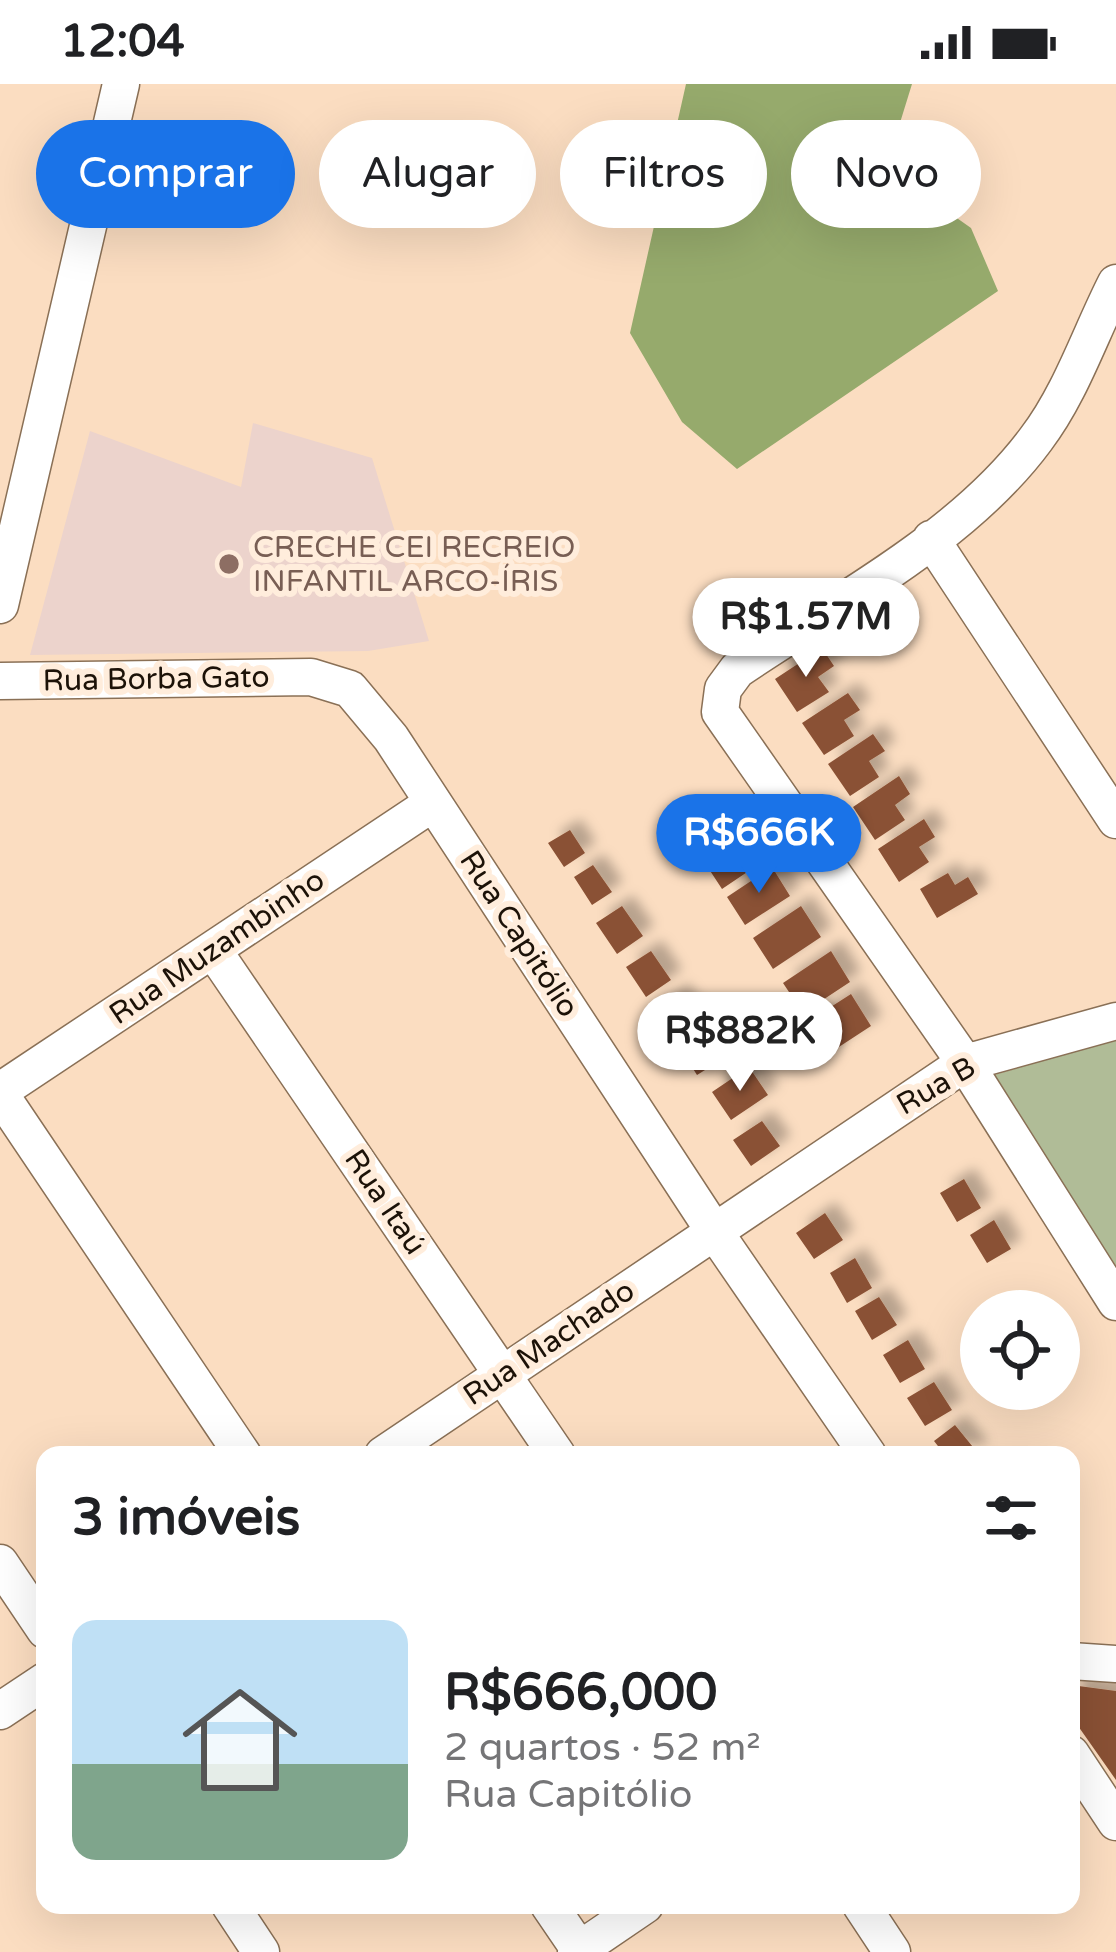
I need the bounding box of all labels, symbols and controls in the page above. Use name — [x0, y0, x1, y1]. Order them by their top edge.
text: 12:04 — [60, 15, 185, 69]
chip: Comprar — [36, 120, 295, 228]
chip: Alugar — [319, 120, 536, 228]
chip: Filtros — [560, 120, 767, 228]
chip: Novo — [791, 120, 981, 228]
place label: CRECHE CEI RECREIO INFANTIL ARCO-ÍRIS — [253, 529, 575, 600]
marker: CRECHE CEI RECREIO INFANTIL ARCO-ÍRIS — [216, 551, 242, 577]
pin: R$1.57M — [695, 578, 917, 680]
text: R$1.57M — [719, 593, 893, 640]
street label: Rua Borba Gato — [42, 659, 270, 699]
pin: R$666K — [661, 794, 857, 896]
text: R$666K — [683, 809, 835, 856]
street label: Rua Capitólio — [451, 844, 587, 1024]
street label: Rua Muzambinho — [102, 861, 332, 1033]
pin: R$882K — [642, 992, 838, 1094]
text: R$882K — [664, 1007, 816, 1054]
street label: Rua B — [890, 1049, 982, 1123]
street label: Rua Itaú — [336, 1142, 434, 1262]
street label: Rua Machado — [456, 1272, 642, 1414]
map controls — [960, 1290, 1080, 1410]
button: locate — [960, 1290, 1080, 1410]
icon: filters — [978, 1485, 1044, 1551]
text: 3 imóveis — [72, 1487, 300, 1549]
text: R$666,000 — [444, 1662, 717, 1724]
icon: home — [168, 1668, 312, 1812]
text: 2 quartos · 52 m² — [444, 1724, 761, 1771]
text: Rua Capitólio — [444, 1771, 692, 1818]

